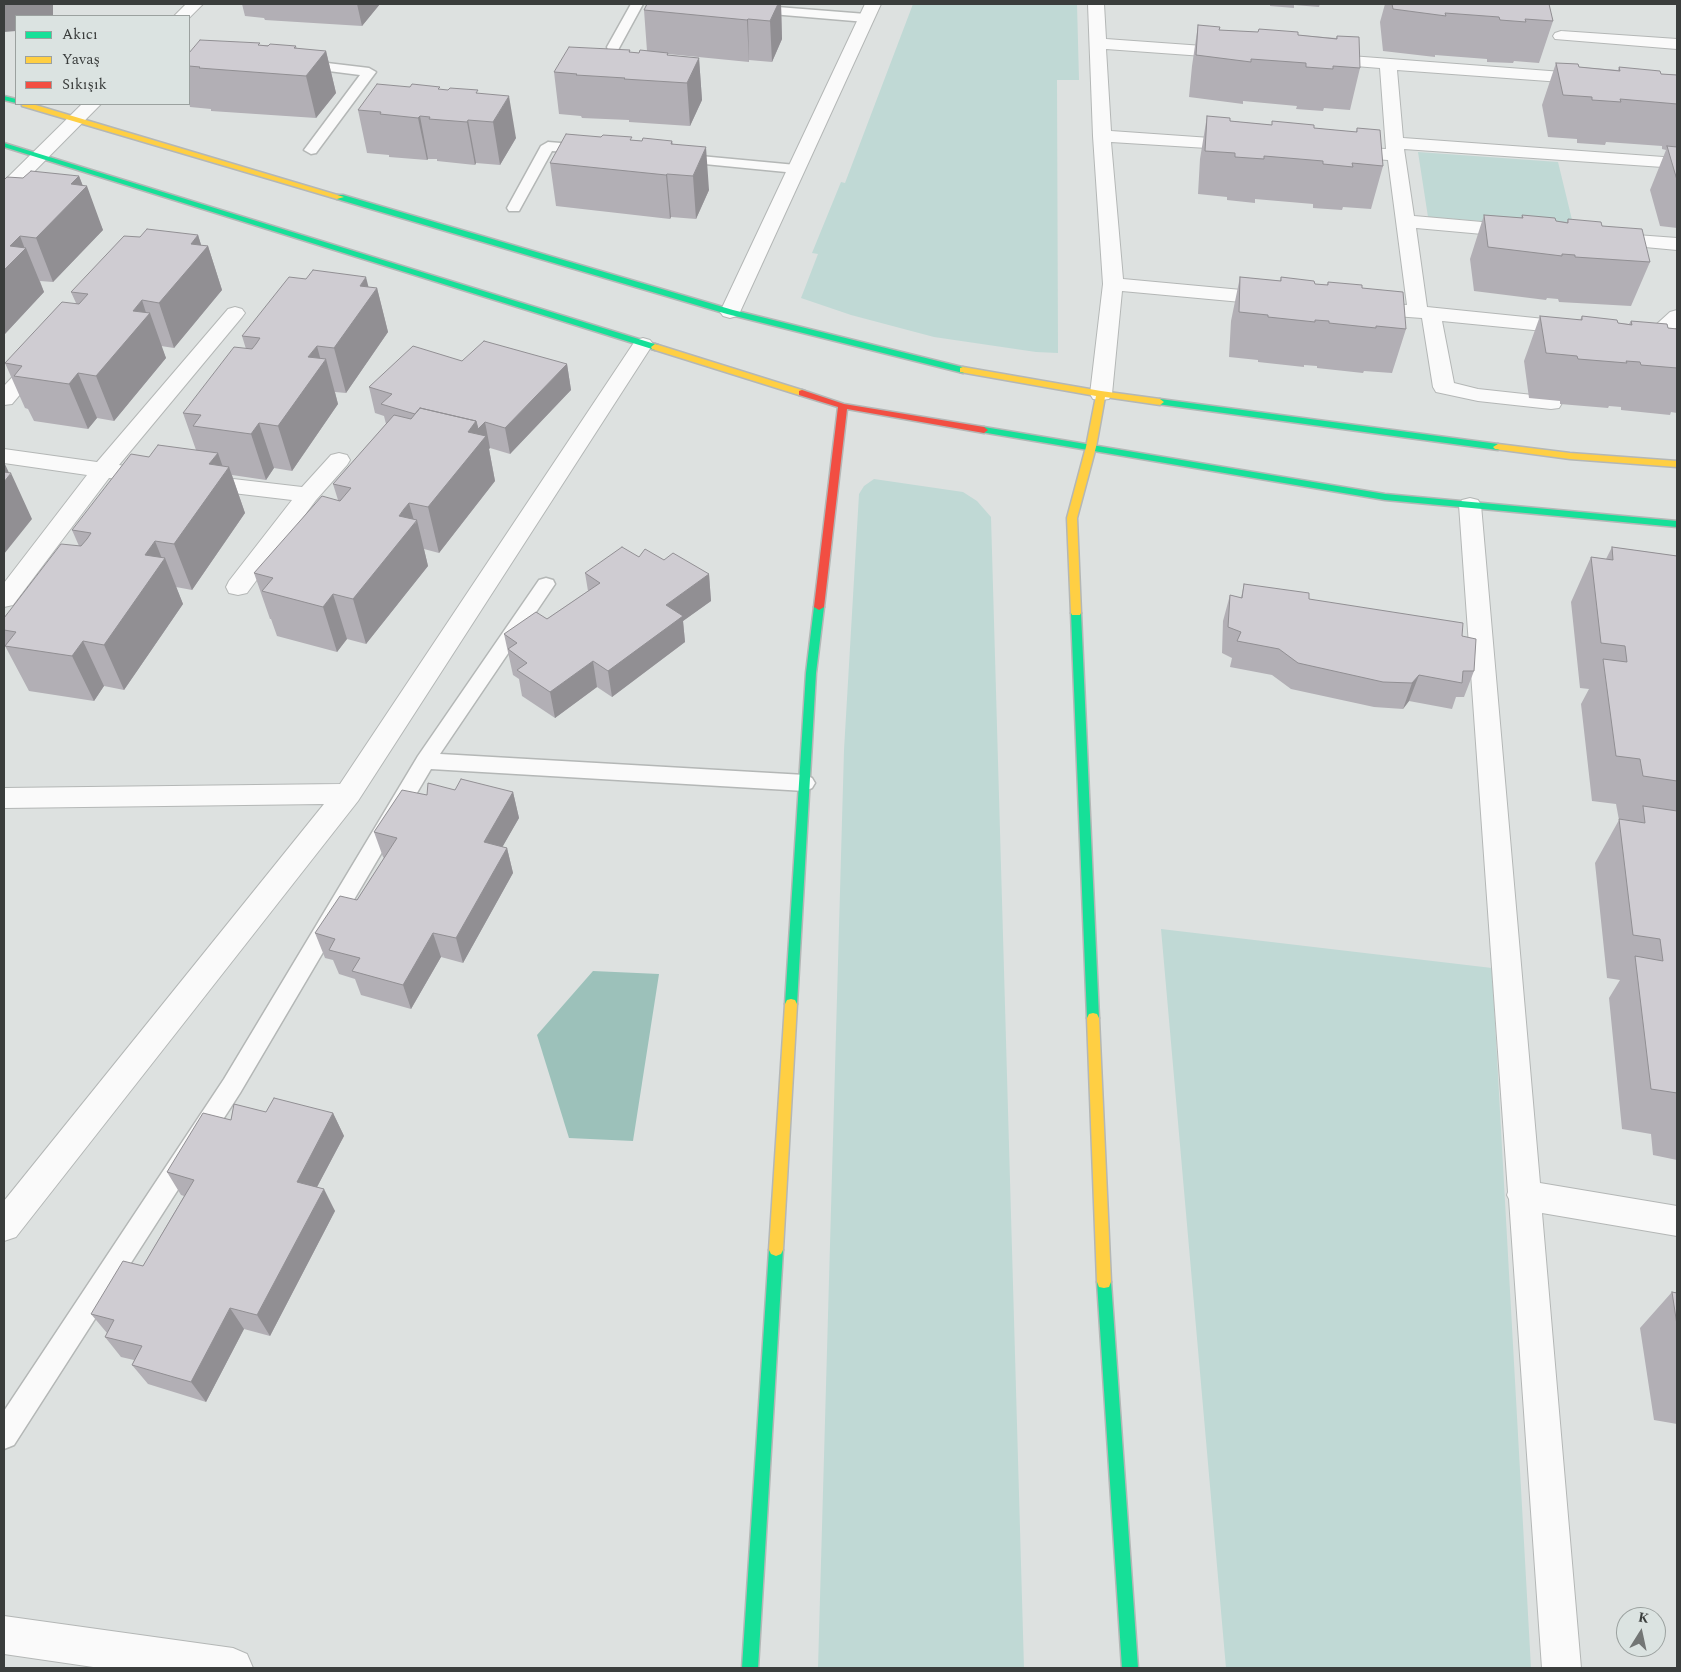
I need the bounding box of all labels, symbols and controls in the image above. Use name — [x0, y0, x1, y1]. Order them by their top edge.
legend — [15, 15, 190, 105]
text: Akıcı — [62, 23, 98, 46]
text: Yavaş — [62, 48, 100, 71]
text: Sıkışık — [62, 73, 107, 96]
text: K — [1636, 1606, 1651, 1629]
north arrow — [1616, 1607, 1666, 1657]

